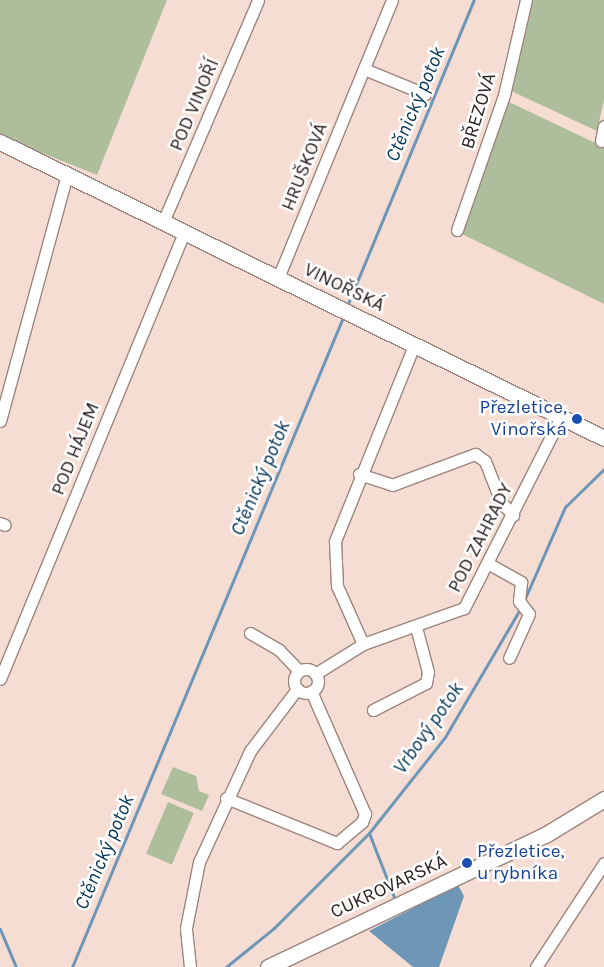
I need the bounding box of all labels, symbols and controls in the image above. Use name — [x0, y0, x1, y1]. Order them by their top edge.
water label: Ctěnický potok — [380, 43, 450, 165]
street label: POD VINOŘÍ — [165, 55, 225, 155]
street label: BŘEZOVÁ — [457, 70, 501, 152]
street label: HRUŠKOVÁ — [277, 120, 333, 214]
street label: VINOŘSKÁ — [300, 259, 388, 317]
place label: Přezletice, Vinořská — [479, 397, 567, 441]
street label: POD HÁJEM — [47, 399, 105, 499]
marker: Přezletice, Vinořská — [571, 413, 583, 425]
water label: Ctěnický potok — [225, 417, 295, 539]
street label: POD ZAHRADY — [444, 479, 518, 597]
water label: Vrbový potok — [388, 678, 468, 778]
water label: Ctěnický potok — [69, 791, 139, 913]
place label: Přezletice, u rybníka — [477, 841, 565, 885]
street label: CUKROVARSKÁ — [327, 850, 451, 924]
marker: Přezletice, u rybníka — [461, 857, 473, 869]

